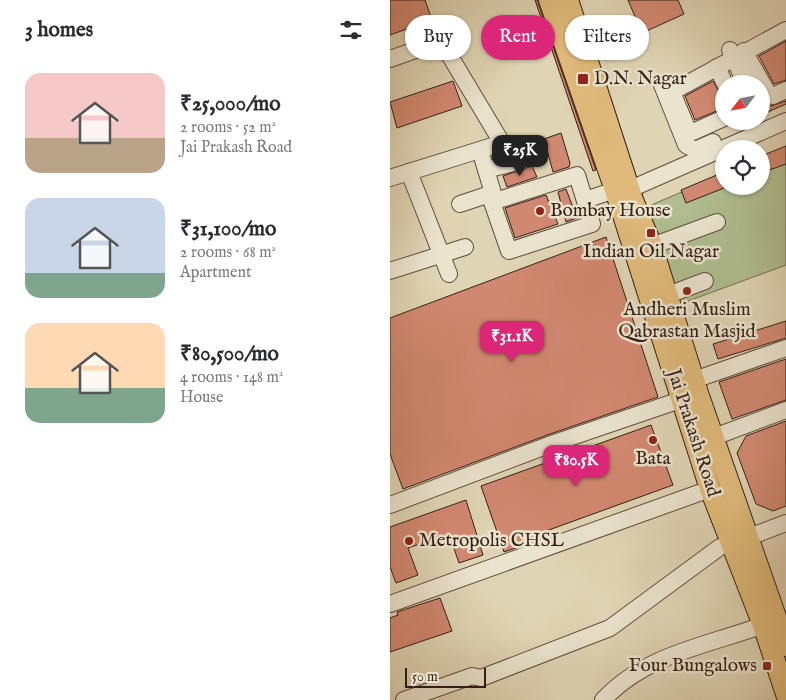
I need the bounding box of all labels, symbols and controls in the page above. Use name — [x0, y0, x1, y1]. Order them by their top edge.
chip: Buy — [405, 15, 471, 60]
chip: Rent — [481, 15, 555, 60]
chip: Filters — [565, 15, 649, 60]
icon: filters — [337, 16, 365, 44]
text: 3 homes — [25, 17, 93, 44]
place label: D.N. Nagar — [594, 67, 687, 91]
marker: D.N. Nagar — [576, 72, 590, 86]
north arrow — [715, 75, 770, 130]
map controls — [715, 75, 770, 195]
text: ₹25,000/mo — [180, 91, 281, 118]
icon: home — [65, 93, 125, 153]
text: 2 rooms · 52 m² — [180, 118, 276, 138]
pin: ₹25K — [490, 134, 550, 177]
text: Jai Prakash Road — [180, 138, 292, 158]
button: locate — [715, 140, 770, 195]
text: ₹25K — [503, 141, 537, 161]
place label: Bombay House — [550, 199, 671, 223]
marker: Bombay House — [534, 205, 546, 217]
text: ₹31,100/mo — [180, 216, 276, 243]
icon: home — [65, 218, 125, 278]
marker: Indian Oil Nagar — [645, 227, 657, 239]
place label: Indian Oil Nagar — [583, 240, 719, 264]
text: 2 rooms · 68 m² — [180, 243, 276, 263]
text: Apartment — [180, 263, 251, 283]
marker: Andheri Muslim Qabrastan Masjid — [681, 285, 693, 297]
place label: Andheri Muslim Qabrastan Masjid — [618, 298, 756, 344]
pin: ₹31.1K — [471, 320, 553, 363]
text: ₹31.1K — [491, 327, 533, 347]
text: ₹80,500/mo — [180, 341, 279, 368]
icon: home — [65, 343, 125, 403]
street label: Jai Prakash Road — [660, 364, 725, 501]
text: 4 rooms · 148 m² — [180, 368, 283, 388]
text: House — [180, 388, 223, 408]
marker: Bata — [647, 434, 659, 446]
pin: ₹80.5K — [535, 444, 617, 487]
place label: Bata — [635, 447, 672, 471]
text: ₹80.5K — [554, 451, 598, 471]
place label: Metropolis CHSL — [419, 529, 564, 553]
marker: Metropolis CHSL — [403, 535, 415, 547]
place label: Four Bungalows — [629, 654, 757, 678]
marker: Four Bungalows — [761, 660, 773, 672]
scale bar — [405, 665, 486, 688]
text: 50 m — [412, 668, 438, 686]

